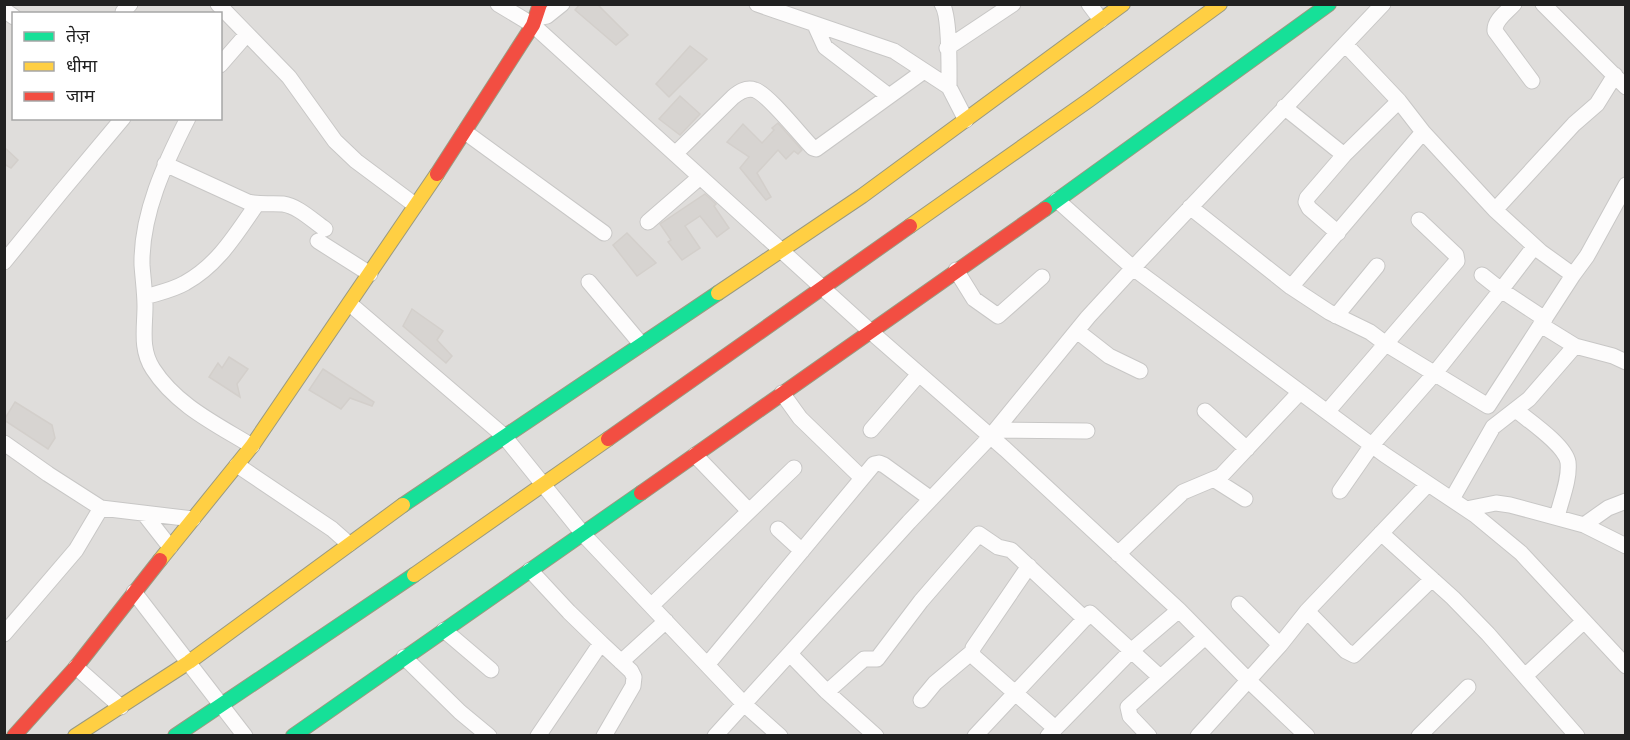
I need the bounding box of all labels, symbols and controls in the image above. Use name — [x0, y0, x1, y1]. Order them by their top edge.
legend — [12, 12, 222, 120]
text: तेज़ — [66, 24, 90, 47]
text: धीमा — [66, 54, 97, 77]
text: जाम — [66, 84, 96, 107]

